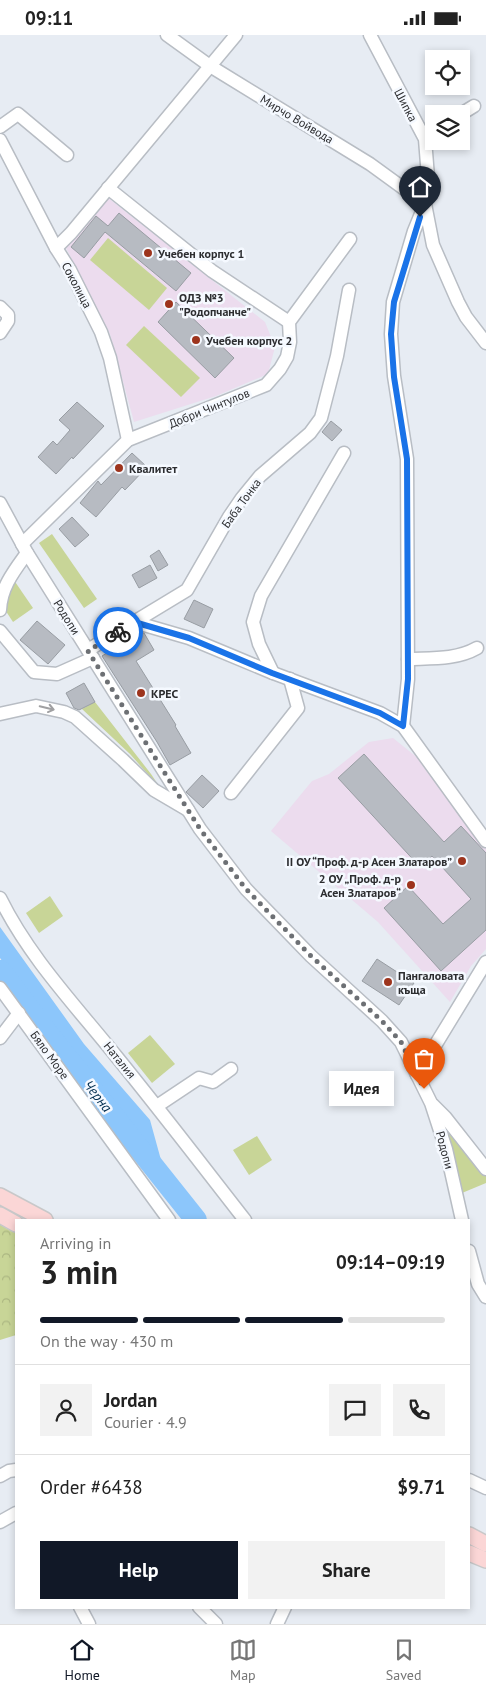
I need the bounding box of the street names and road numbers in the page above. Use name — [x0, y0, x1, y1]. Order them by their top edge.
street label: Шипка — [391, 86, 421, 124]
street label: Мирчо Войвода — [258, 91, 336, 147]
street label: Соколица — [59, 259, 95, 311]
street label: Добри Чинтулов — [166, 385, 252, 431]
street label: Баба Тонка — [218, 475, 264, 531]
street label: Родопи — [50, 597, 84, 637]
street label: Бяло Море — [27, 1028, 73, 1082]
street label: Наталия — [101, 1039, 139, 1081]
street label: Родопи — [433, 1129, 457, 1171]

